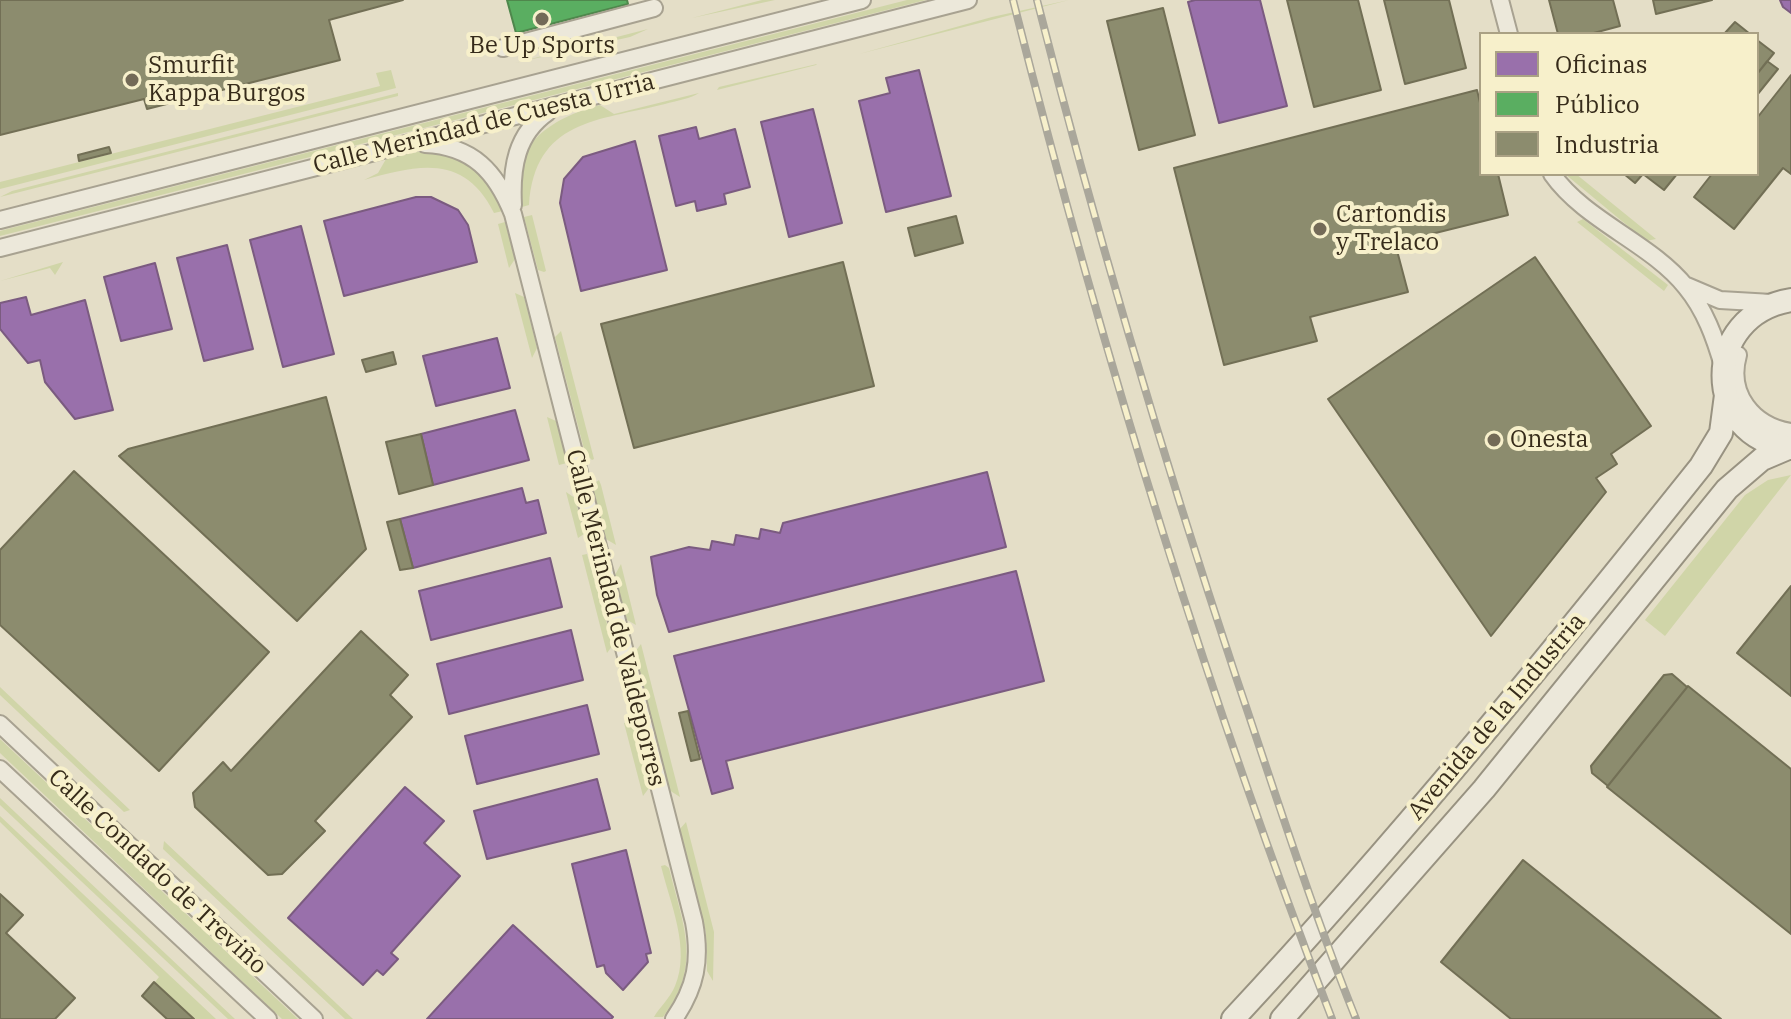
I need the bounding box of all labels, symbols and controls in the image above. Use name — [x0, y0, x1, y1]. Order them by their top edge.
marker: Be Up Sports — [533, 10, 551, 28]
place label: Be Up Sports — [469, 32, 615, 60]
legend — [1479, 32, 1759, 176]
text: Oficinas — [1555, 48, 1647, 80]
place label: Smurfit Kappa Burgos — [148, 52, 306, 108]
street label: Calle Merindad de Cuesta Urria — [310, 68, 658, 180]
marker: Smurfit Kappa Burgos — [123, 71, 141, 89]
text: Público — [1555, 88, 1640, 120]
text: Industria — [1555, 128, 1659, 160]
place label: Cartondis y Trelaco — [1336, 201, 1447, 257]
marker: Cartondis y Trelaco — [1311, 220, 1329, 238]
place label: Onesta — [1510, 426, 1589, 454]
marker: Onesta — [1485, 431, 1503, 449]
street label: Calle Merindad de Valdeporres — [559, 447, 671, 789]
street label: Avenida de la Industria — [1402, 608, 1592, 826]
street label: Calle Condado de Treviño — [42, 763, 272, 981]

